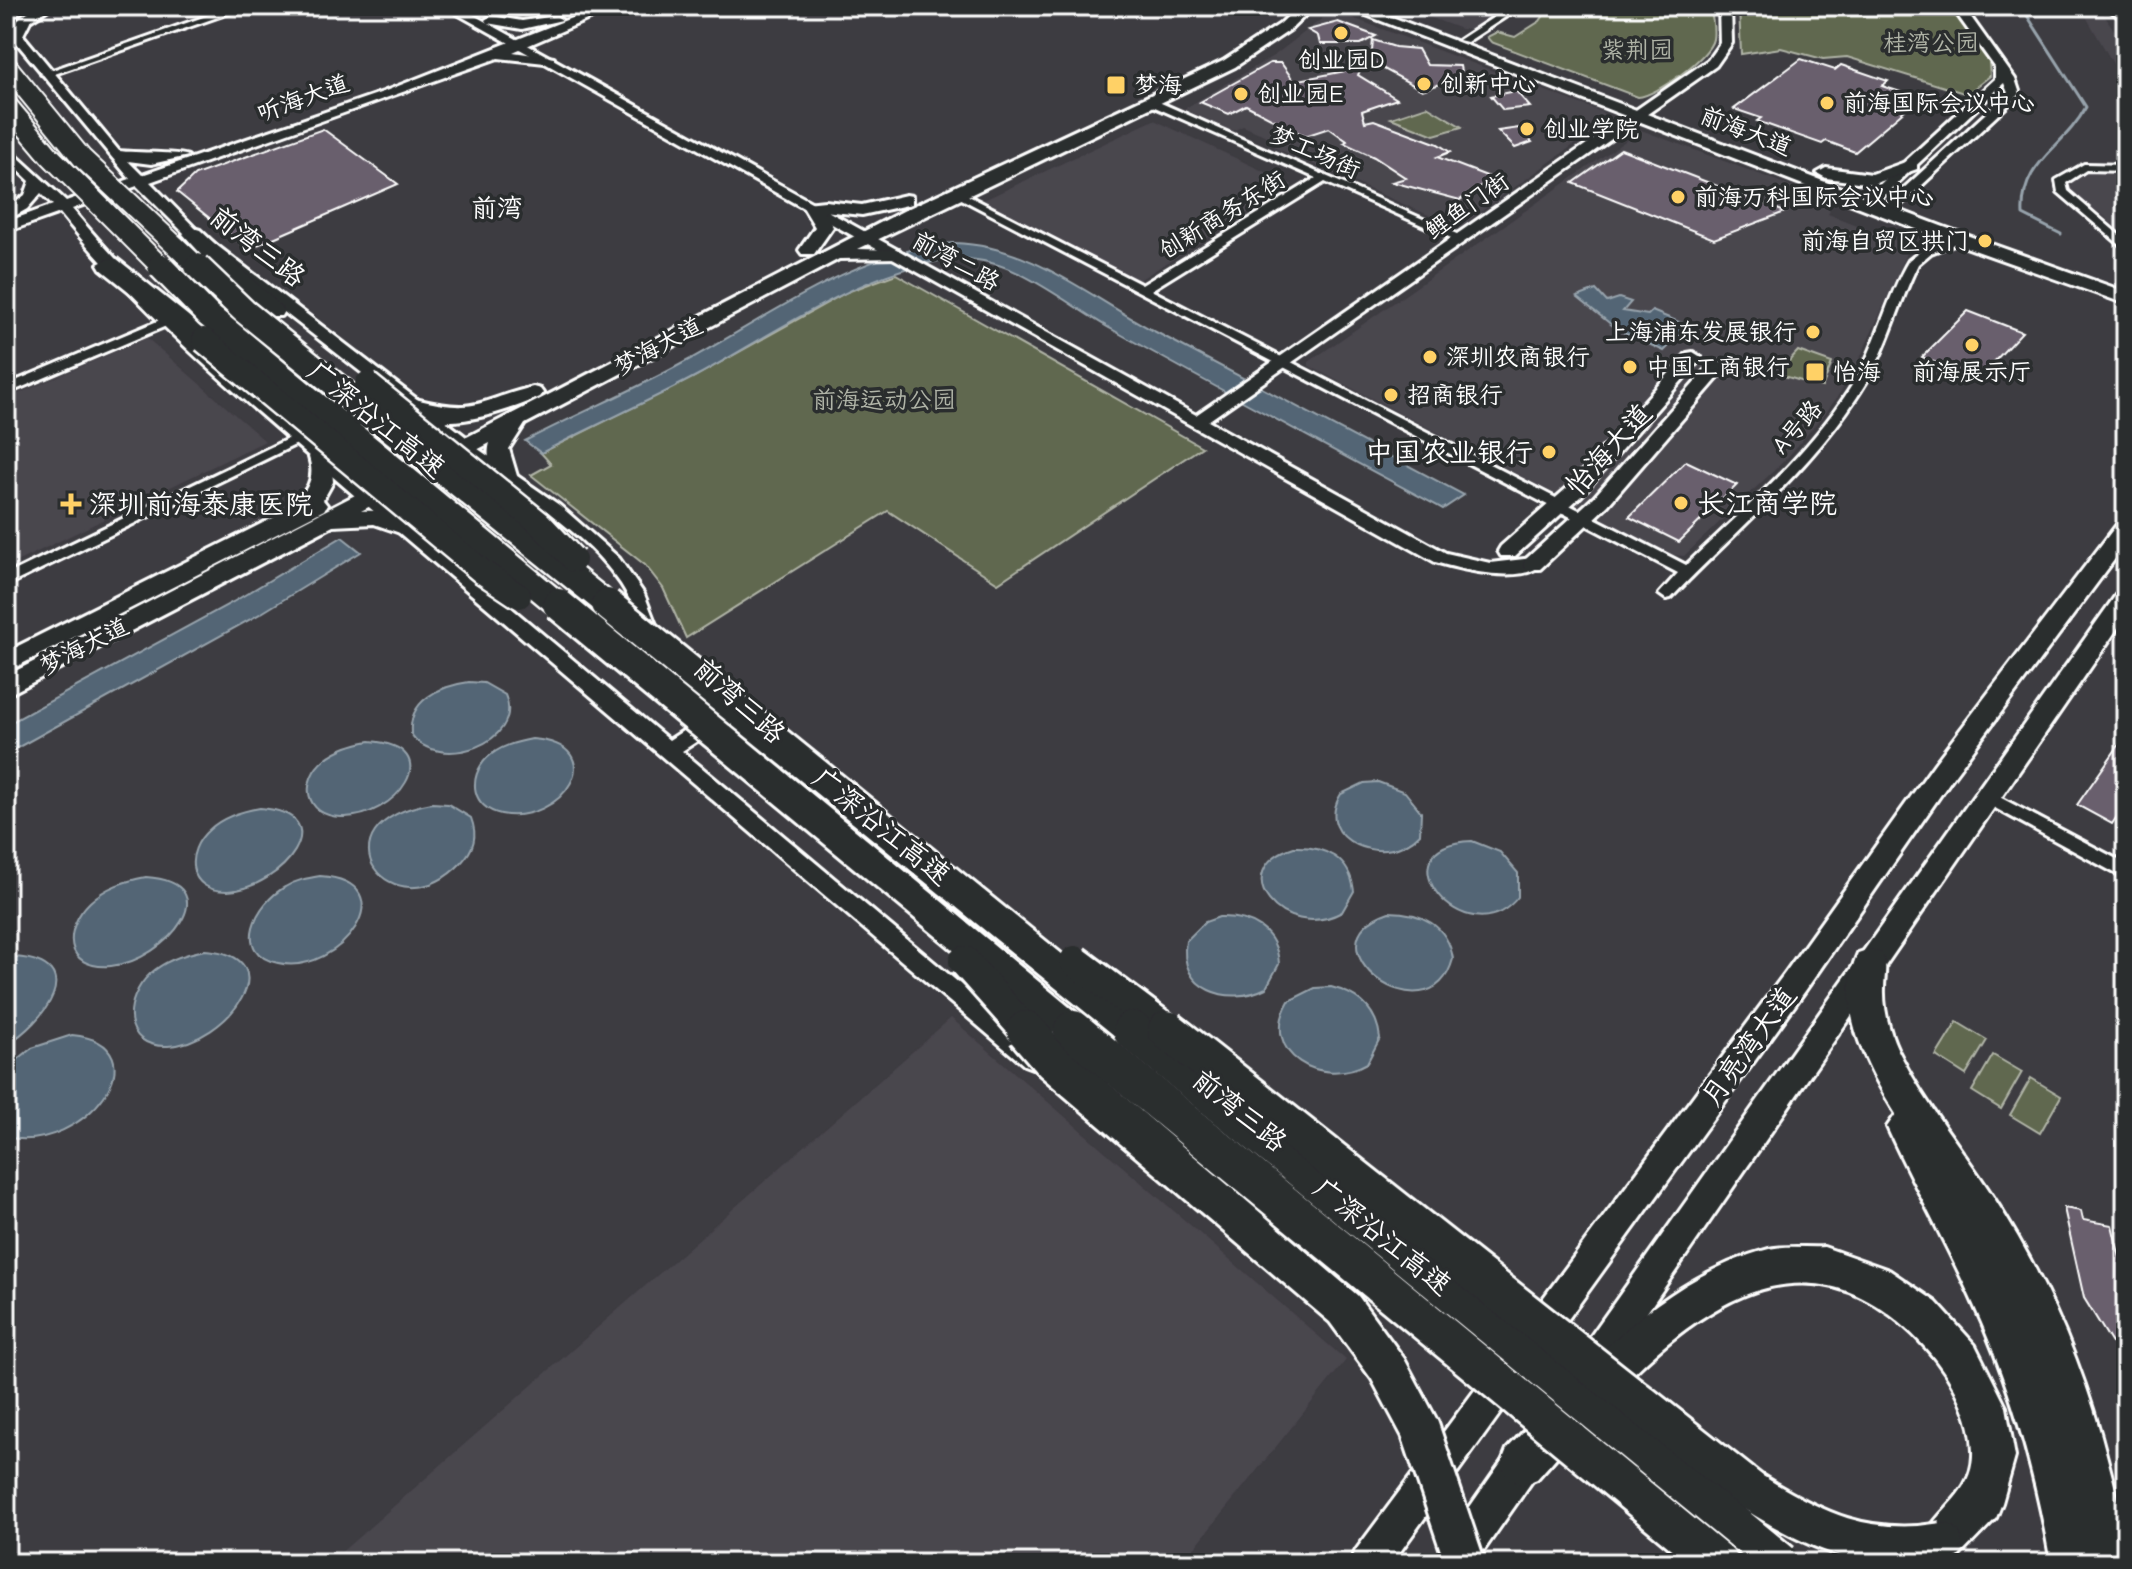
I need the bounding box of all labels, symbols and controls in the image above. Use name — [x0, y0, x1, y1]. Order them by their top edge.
marker: 创业园D — [1332, 24, 1350, 42]
park label: 桂湾公园 — [1883, 29, 1979, 57]
park label: 紫荆园 — [1601, 36, 1673, 64]
place label: 创业园D — [1297, 46, 1385, 74]
street label: 听海大道 — [253, 68, 353, 128]
place label: 创新中心 — [1440, 70, 1536, 98]
place label: 梦海 — [1134, 71, 1182, 99]
marker: 梦海 — [1105, 74, 1127, 96]
marker: 创新中心 — [1415, 75, 1433, 93]
place label: 创业园E — [1257, 80, 1343, 108]
marker: 创业园E — [1232, 85, 1250, 103]
place label: 前海国际会议中心 — [1843, 89, 2035, 117]
marker: 前海国际会议中心 — [1818, 94, 1836, 112]
street label: 前海大道 — [1696, 101, 1796, 161]
place label: 创业学院 — [1543, 115, 1639, 143]
street label: 梦工场街 — [1265, 120, 1365, 184]
marker: 创业学院 — [1518, 120, 1536, 138]
street label: 创新商务东街 — [1154, 165, 1290, 265]
street label: 鲤鱼门街 — [1420, 167, 1514, 245]
place label: 前海万科国际会议中心 — [1694, 183, 1934, 211]
marker: 前海万科国际会议中心 — [1669, 188, 1687, 206]
district label: 前湾 — [471, 194, 523, 224]
street label: 前湾三路 — [203, 200, 311, 294]
street label: 前湾二路 — [907, 225, 1005, 297]
place label: 前海自贸区拱门 — [1801, 227, 1969, 255]
marker: 前海自贸区拱门 — [1976, 232, 1994, 250]
street label: 梦海大道 — [609, 311, 707, 381]
place label: 上海浦东发展银行 — [1605, 318, 1797, 346]
marker: 上海浦东发展银行 — [1804, 323, 1822, 341]
marker: 前海展示厅 — [1963, 336, 1981, 354]
place label: 深圳农商银行 — [1446, 343, 1590, 371]
marker: 深圳农商银行 — [1421, 348, 1439, 366]
place label: 中国工商银行 — [1646, 353, 1790, 381]
street label: 广深沿江高速 — [301, 354, 452, 485]
marker: 中国工商银行 — [1621, 358, 1639, 376]
place label: 怡海 — [1833, 358, 1881, 386]
place label: 前海展示厅 — [1912, 358, 2032, 386]
marker: 怡海 — [1804, 361, 1826, 383]
place label: 招商银行 — [1407, 381, 1503, 409]
park label: 前海运动公园 — [812, 386, 956, 414]
marker: 招商银行 — [1382, 386, 1400, 404]
street label: A号路 — [1766, 394, 1828, 460]
street label: 怡海大道 — [1559, 397, 1658, 502]
place label: 中国农业银行 — [1365, 437, 1533, 469]
marker: 中国农业银行 — [1540, 443, 1558, 461]
place label: 长江商学院 — [1697, 488, 1837, 520]
place label: 深圳前海泰康医院 — [89, 489, 313, 521]
marker: 深圳前海泰康医院 — [60, 493, 82, 515]
marker: 长江商学院 — [1672, 494, 1690, 512]
street label: 梦海大道 — [35, 612, 133, 680]
street label: 前湾三路 — [687, 651, 792, 750]
street label: 广深沿江高速 — [806, 761, 957, 892]
street label: 月亮湾大道 — [1695, 981, 1803, 1113]
street label: 前湾三路 — [1186, 1063, 1293, 1158]
street label: 广深沿江高速 — [1307, 1171, 1458, 1302]

